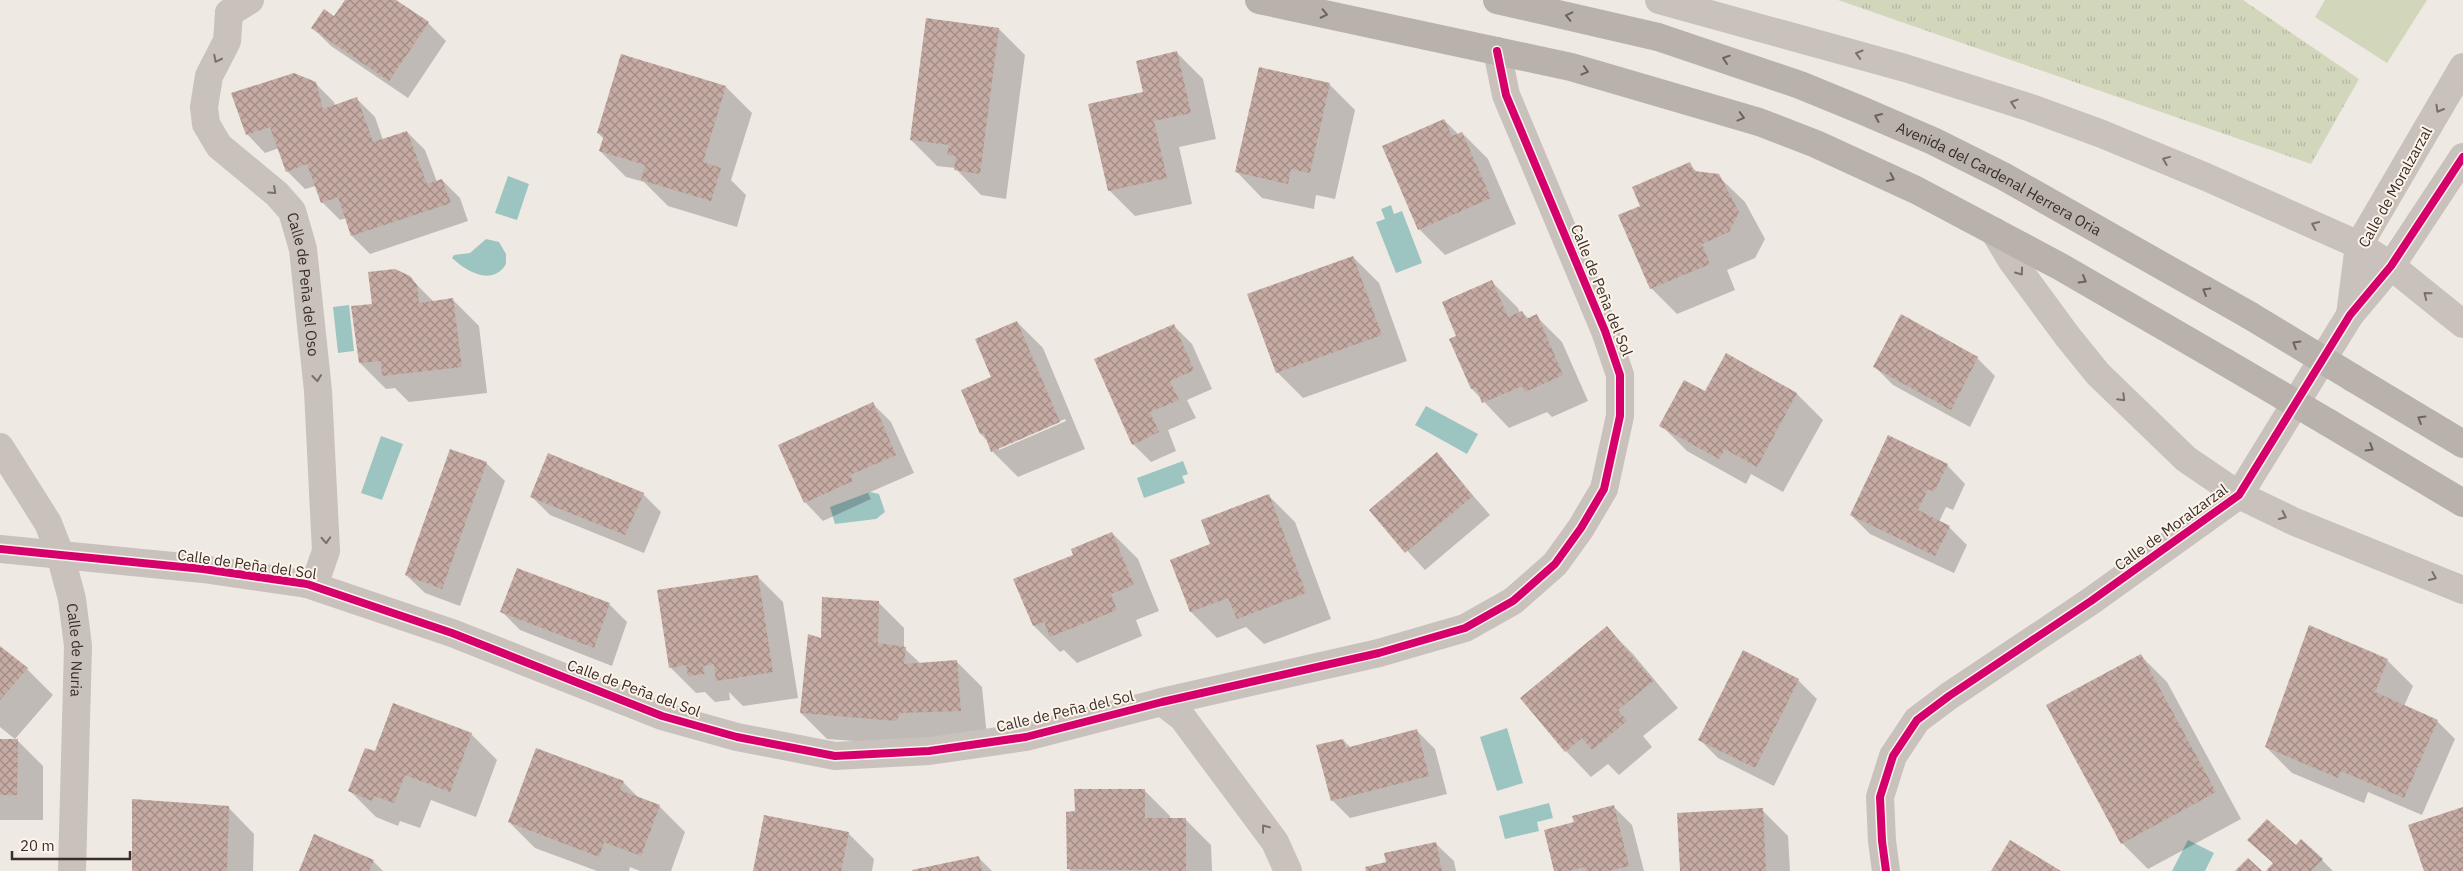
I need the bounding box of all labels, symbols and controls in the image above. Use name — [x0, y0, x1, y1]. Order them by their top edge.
one-way arrow — [1320, 8, 1329, 19]
one-way arrow — [1565, 11, 1574, 22]
one-way arrow — [1855, 50, 1864, 60]
one-way arrow — [213, 54, 223, 63]
one-way arrow — [1722, 55, 1730, 65]
one-way arrow — [1581, 66, 1589, 76]
one-way arrow — [2011, 98, 2019, 108]
one-way arrow — [2435, 104, 2445, 113]
one-way arrow — [1737, 111, 1746, 122]
one-way arrow — [1874, 113, 1883, 124]
street label: Avenida del Cardenal Herrera Oria — [1894, 117, 2105, 239]
street label: Calle de Moralzarzal — [2354, 123, 2436, 251]
one-way arrow — [2162, 156, 2171, 167]
one-way arrow — [1886, 172, 1895, 182]
one-way arrow — [267, 185, 276, 194]
street label: Calle de Peña del Oso — [283, 210, 324, 357]
one-way arrow — [2311, 220, 2320, 231]
street label: Calle de Peña del Sol — [1567, 221, 1637, 359]
one-way arrow — [2014, 266, 2023, 276]
one-way arrow — [2077, 273, 2086, 283]
one-way arrow — [2203, 288, 2212, 298]
one-way arrow — [2424, 292, 2433, 300]
one-way arrow — [2293, 340, 2302, 350]
one-way arrow — [311, 374, 322, 382]
one-way arrow — [2116, 392, 2125, 401]
one-way arrow — [2418, 415, 2427, 425]
one-way arrow — [2365, 441, 2374, 451]
street label: Calle de Moralzarzal — [2111, 480, 2231, 574]
one-way arrow — [2278, 509, 2287, 520]
one-way arrow — [320, 537, 331, 545]
street label: Calle de Peña del Sol — [176, 545, 318, 583]
one-way arrow — [2428, 571, 2437, 582]
street label: Calle de Nuria — [63, 602, 88, 697]
street label: Calle de Peña del Sol — [565, 655, 703, 721]
street label: Calle de Peña del Sol — [994, 686, 1136, 736]
one-way arrow — [1263, 825, 1271, 834]
scale bar — [12, 828, 130, 860]
text: 20 m — [20, 836, 55, 855]

